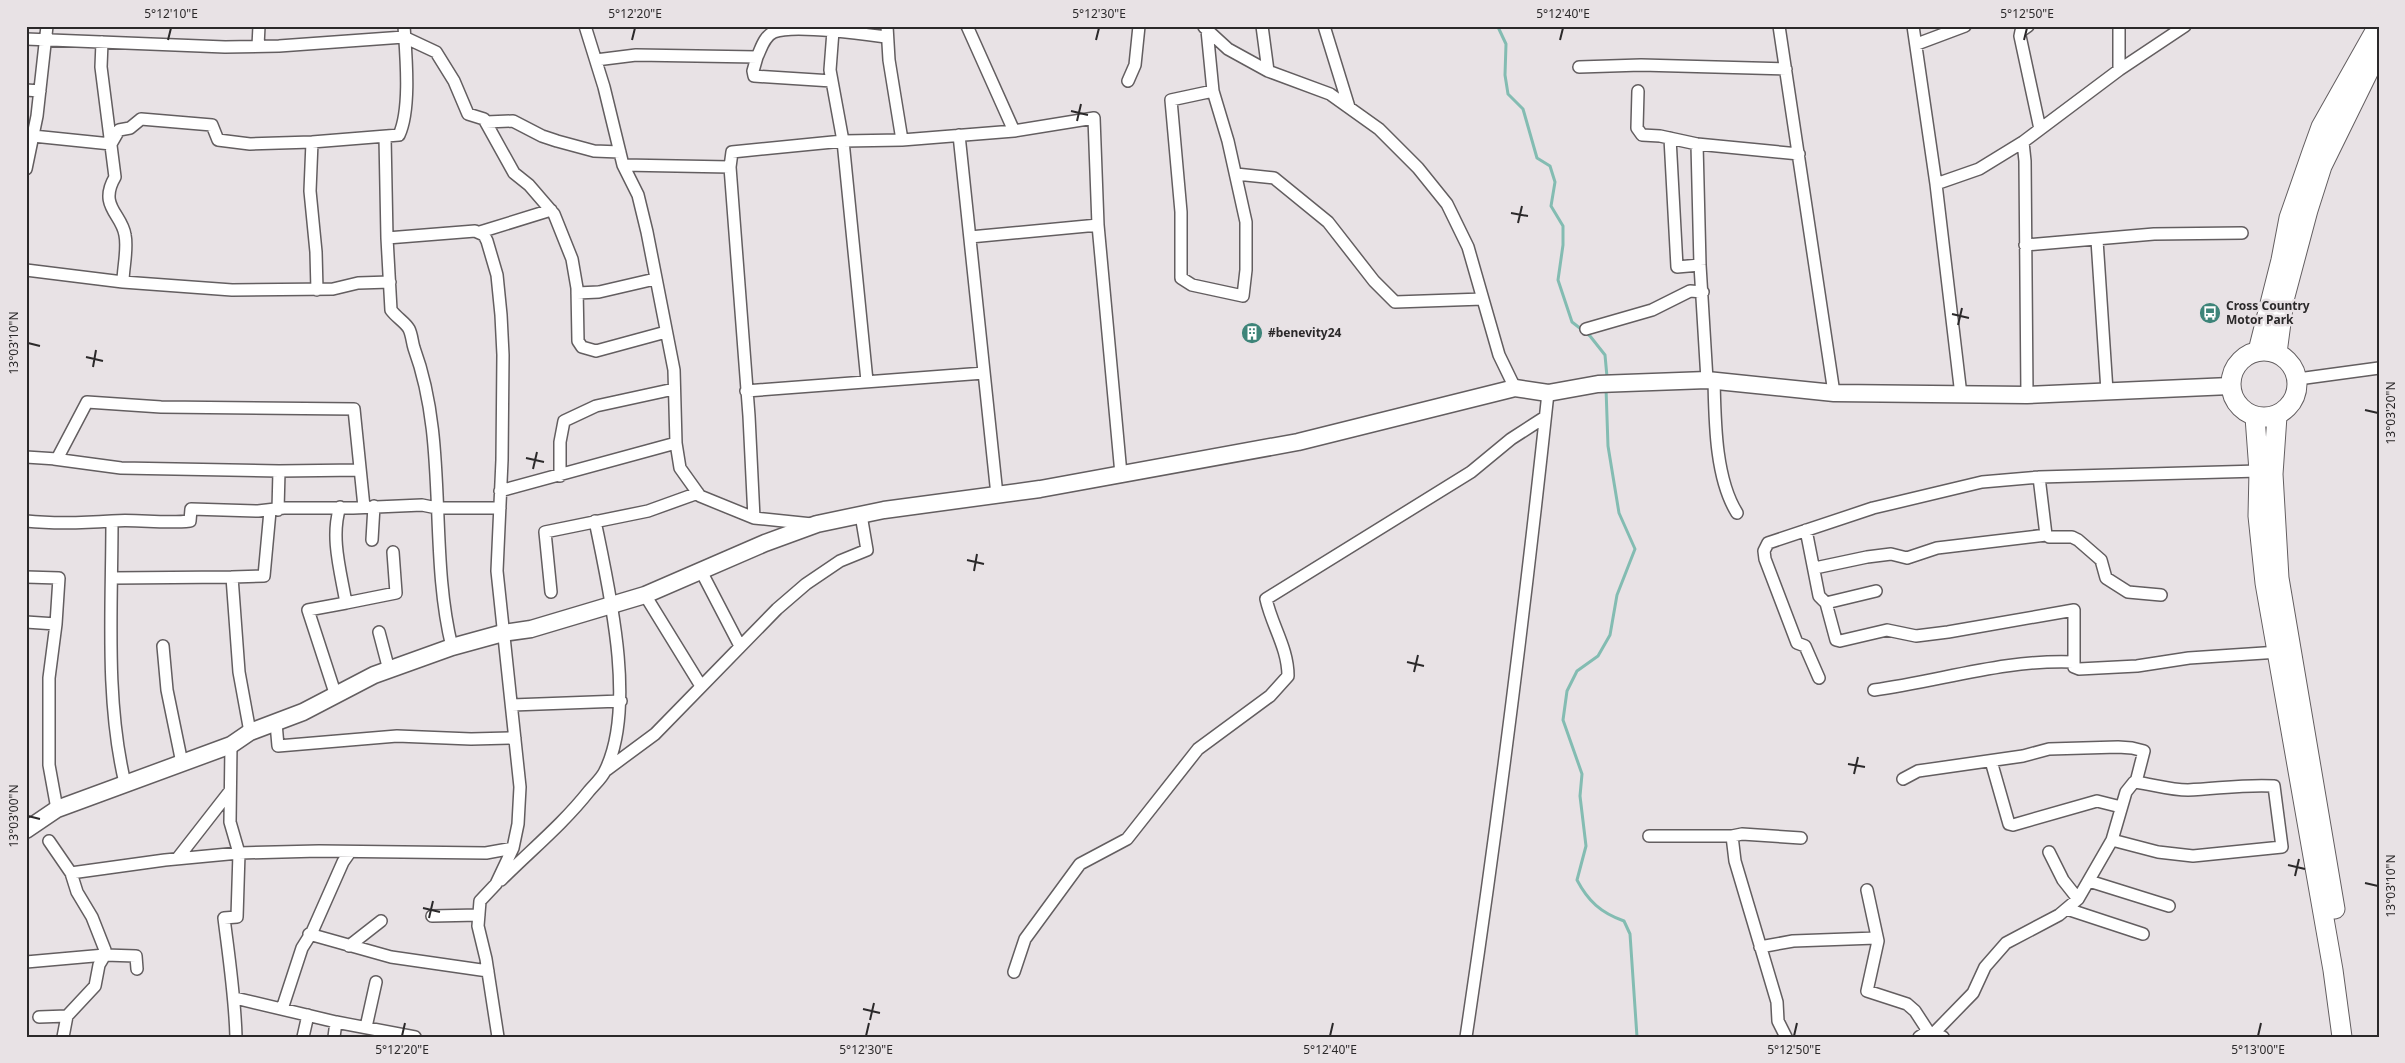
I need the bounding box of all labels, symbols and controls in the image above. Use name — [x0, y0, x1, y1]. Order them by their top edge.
text: 5°12'10"E — [144, 5, 198, 22]
text: 5°12'20"E — [608, 5, 662, 22]
text: 5°12'30"E — [1072, 5, 1126, 22]
text: 5°12'40"E — [1536, 5, 1590, 22]
text: 5°12'50"E — [2000, 5, 2054, 22]
place label: Cross Country Motor Park — [2226, 297, 2310, 328]
bus stop icon: Cross Country Motor Park — [2198, 301, 2222, 325]
text: 13°03'10"N — [5, 311, 22, 375]
building icon: #benevity24 — [1240, 321, 1264, 345]
place label: #benevity24 — [1268, 324, 1342, 341]
text: 13°03'20"N — [2382, 381, 2399, 445]
text: 13°03'00"N — [5, 784, 22, 848]
text: 13°03'10"N — [2382, 854, 2399, 918]
text: 5°12'20"E — [375, 1041, 429, 1058]
text: 5°12'30"E — [839, 1041, 893, 1058]
text: 5°12'40"E — [1303, 1041, 1357, 1058]
text: 5°12'50"E — [1767, 1041, 1821, 1058]
text: 5°13'00"E — [2231, 1041, 2285, 1058]

